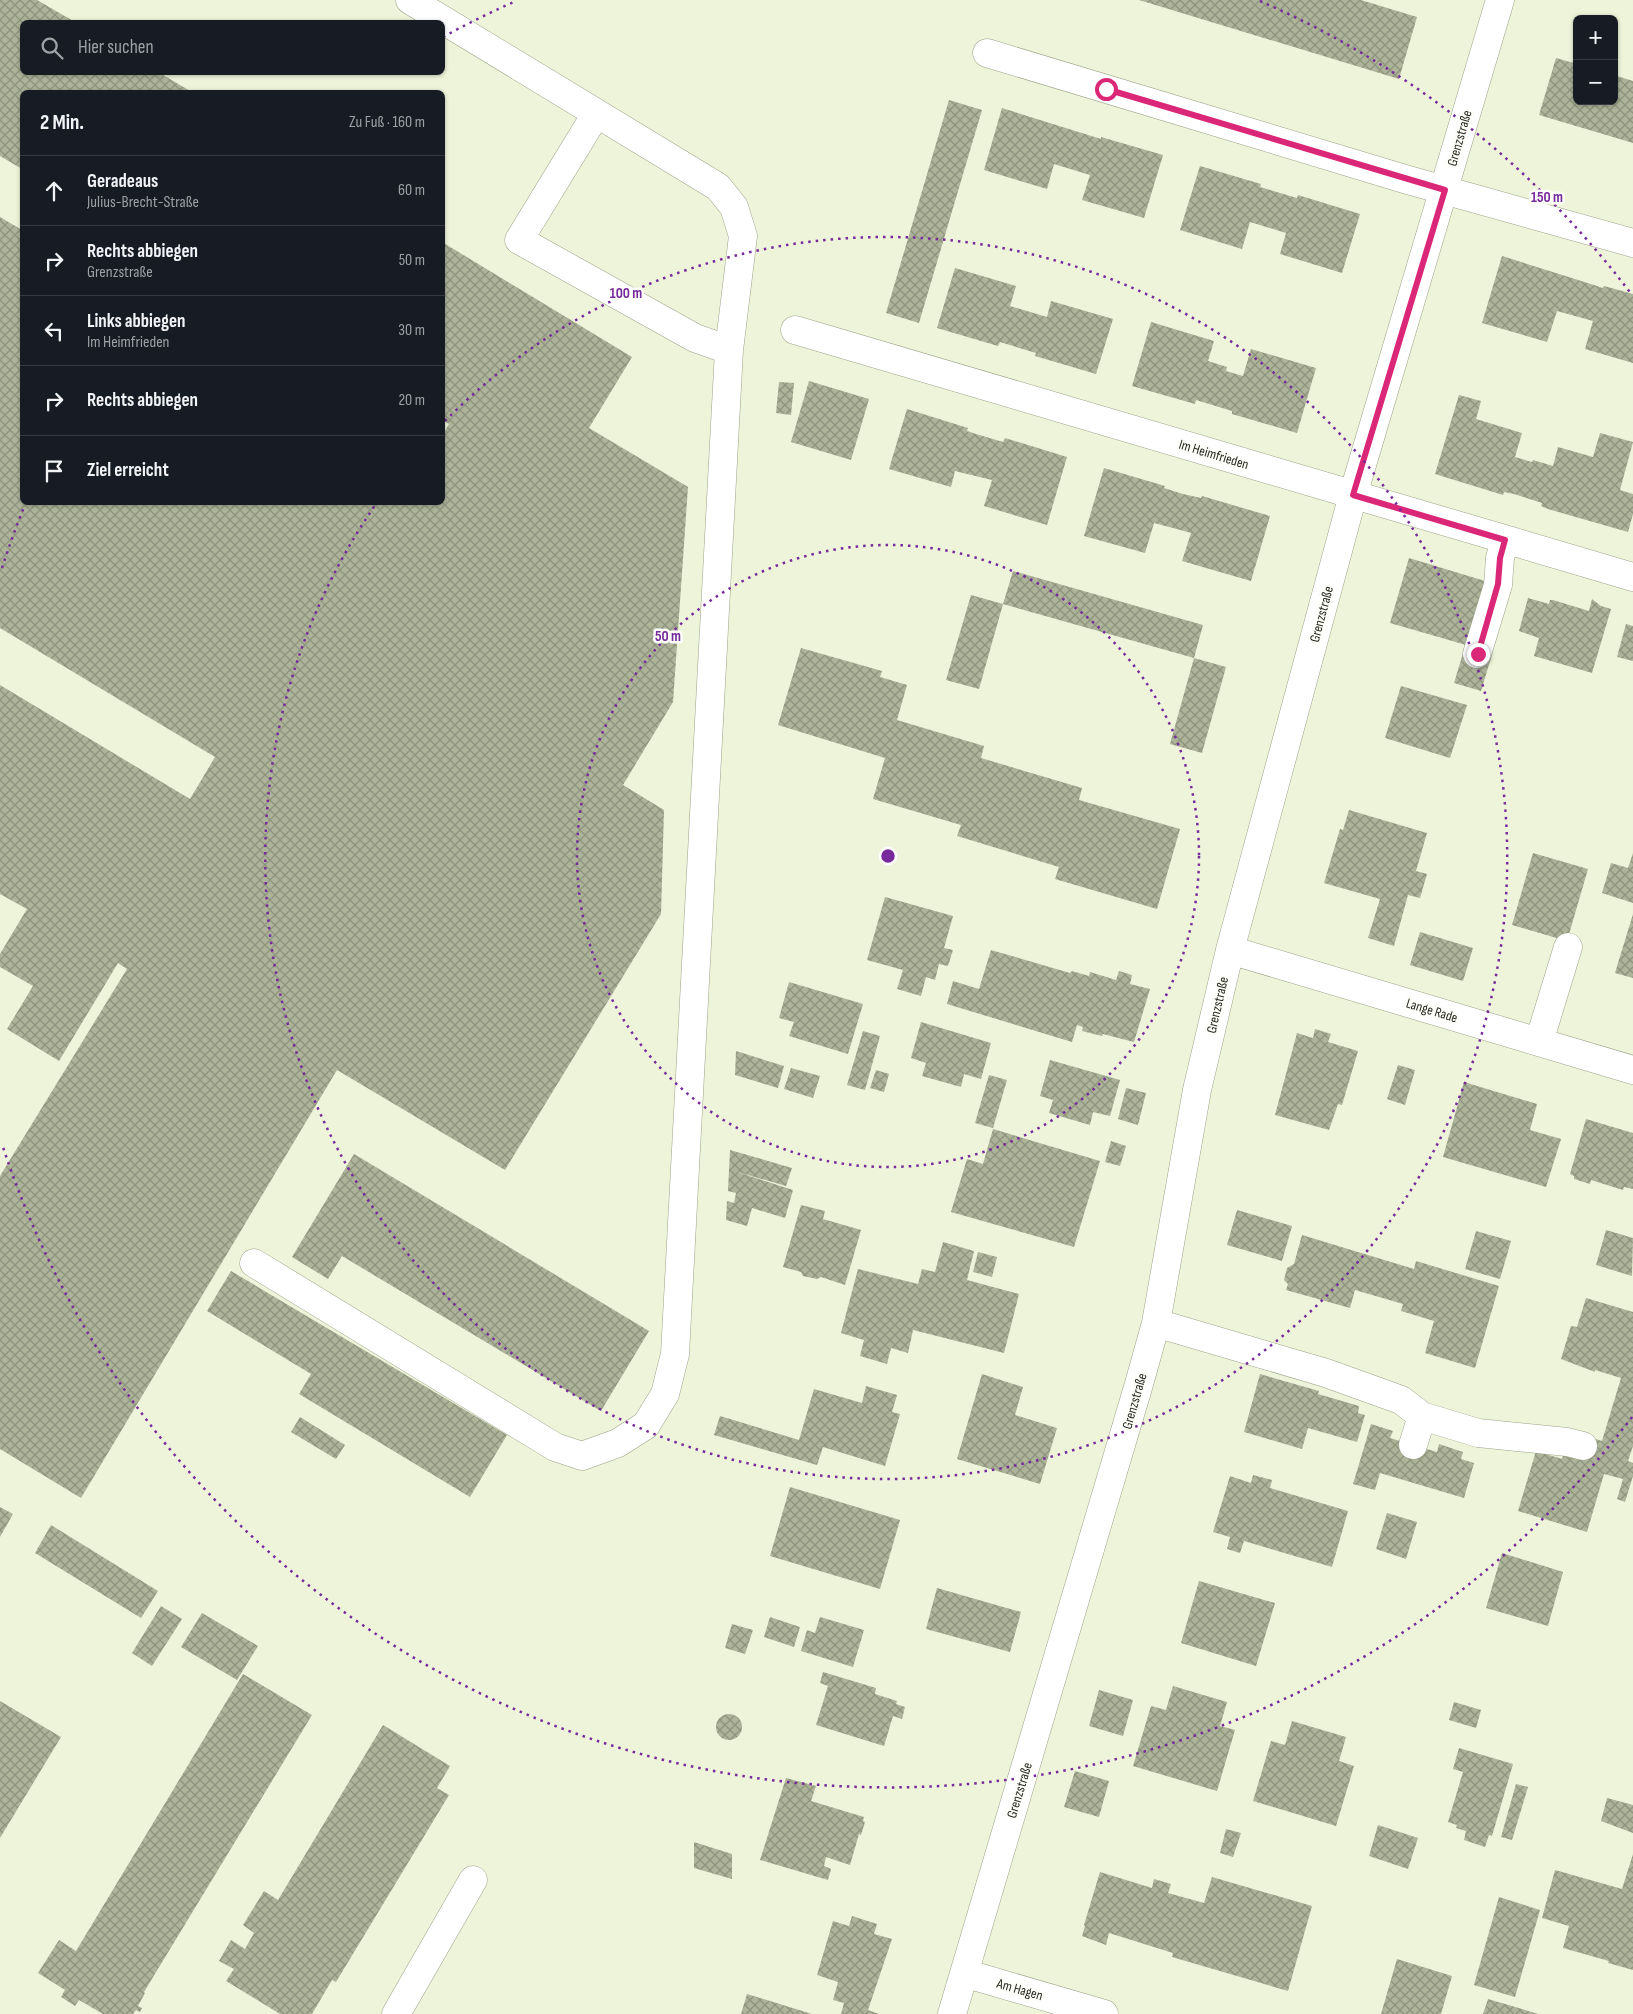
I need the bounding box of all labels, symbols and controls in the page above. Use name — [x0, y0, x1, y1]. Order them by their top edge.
map controls — [1573, 15, 1618, 105]
button: + — [1573, 15, 1618, 60]
search box — [20, 20, 445, 75]
icon: search — [38, 34, 66, 62]
text: Hier suchen — [78, 36, 154, 59]
button: − — [1573, 60, 1618, 105]
route start — [1095, 78, 1118, 101]
street label: Grenzstraße — [1443, 108, 1476, 168]
text: 2 Min. — [40, 110, 84, 135]
text: Zu Fuß · 160 m — [349, 113, 425, 132]
text: Geradeaus — [87, 170, 158, 193]
icon: ahead — [40, 177, 68, 205]
text: 60 m — [398, 181, 425, 200]
text: 150 m — [1531, 188, 1563, 207]
text: Julius-Brecht-Straße — [87, 193, 199, 212]
text: Rechts abbiegen — [87, 240, 198, 263]
icon: right — [40, 247, 68, 275]
text: 50 m — [399, 251, 425, 270]
text: Grenzstraße — [87, 263, 153, 282]
text: 100 m — [610, 284, 642, 303]
text: Links abbiegen — [87, 310, 185, 333]
icon: left — [40, 317, 68, 345]
text: 30 m — [398, 321, 425, 340]
text: Im Heimfrieden — [87, 333, 169, 352]
icon: right — [40, 387, 68, 415]
text: Rechts abbiegen — [87, 389, 198, 412]
text: 20 m — [398, 391, 425, 410]
street label: Im Heimfrieden — [1177, 436, 1251, 473]
icon: arrive — [40, 457, 68, 485]
text: Ziel erreicht — [87, 459, 169, 482]
street label: Grenzstraße — [1306, 584, 1337, 644]
text: 50 m — [655, 627, 681, 646]
route end — [1467, 643, 1490, 666]
centre of rings — [879, 847, 897, 865]
street label: Grenzstraße — [1203, 975, 1232, 1035]
street label: Lange Rade — [1404, 995, 1460, 1026]
street label: Grenzstraße — [1118, 1371, 1151, 1431]
street label: Grenzstraße — [1003, 1760, 1036, 1820]
street label: Am Hagen — [994, 1975, 1045, 2004]

